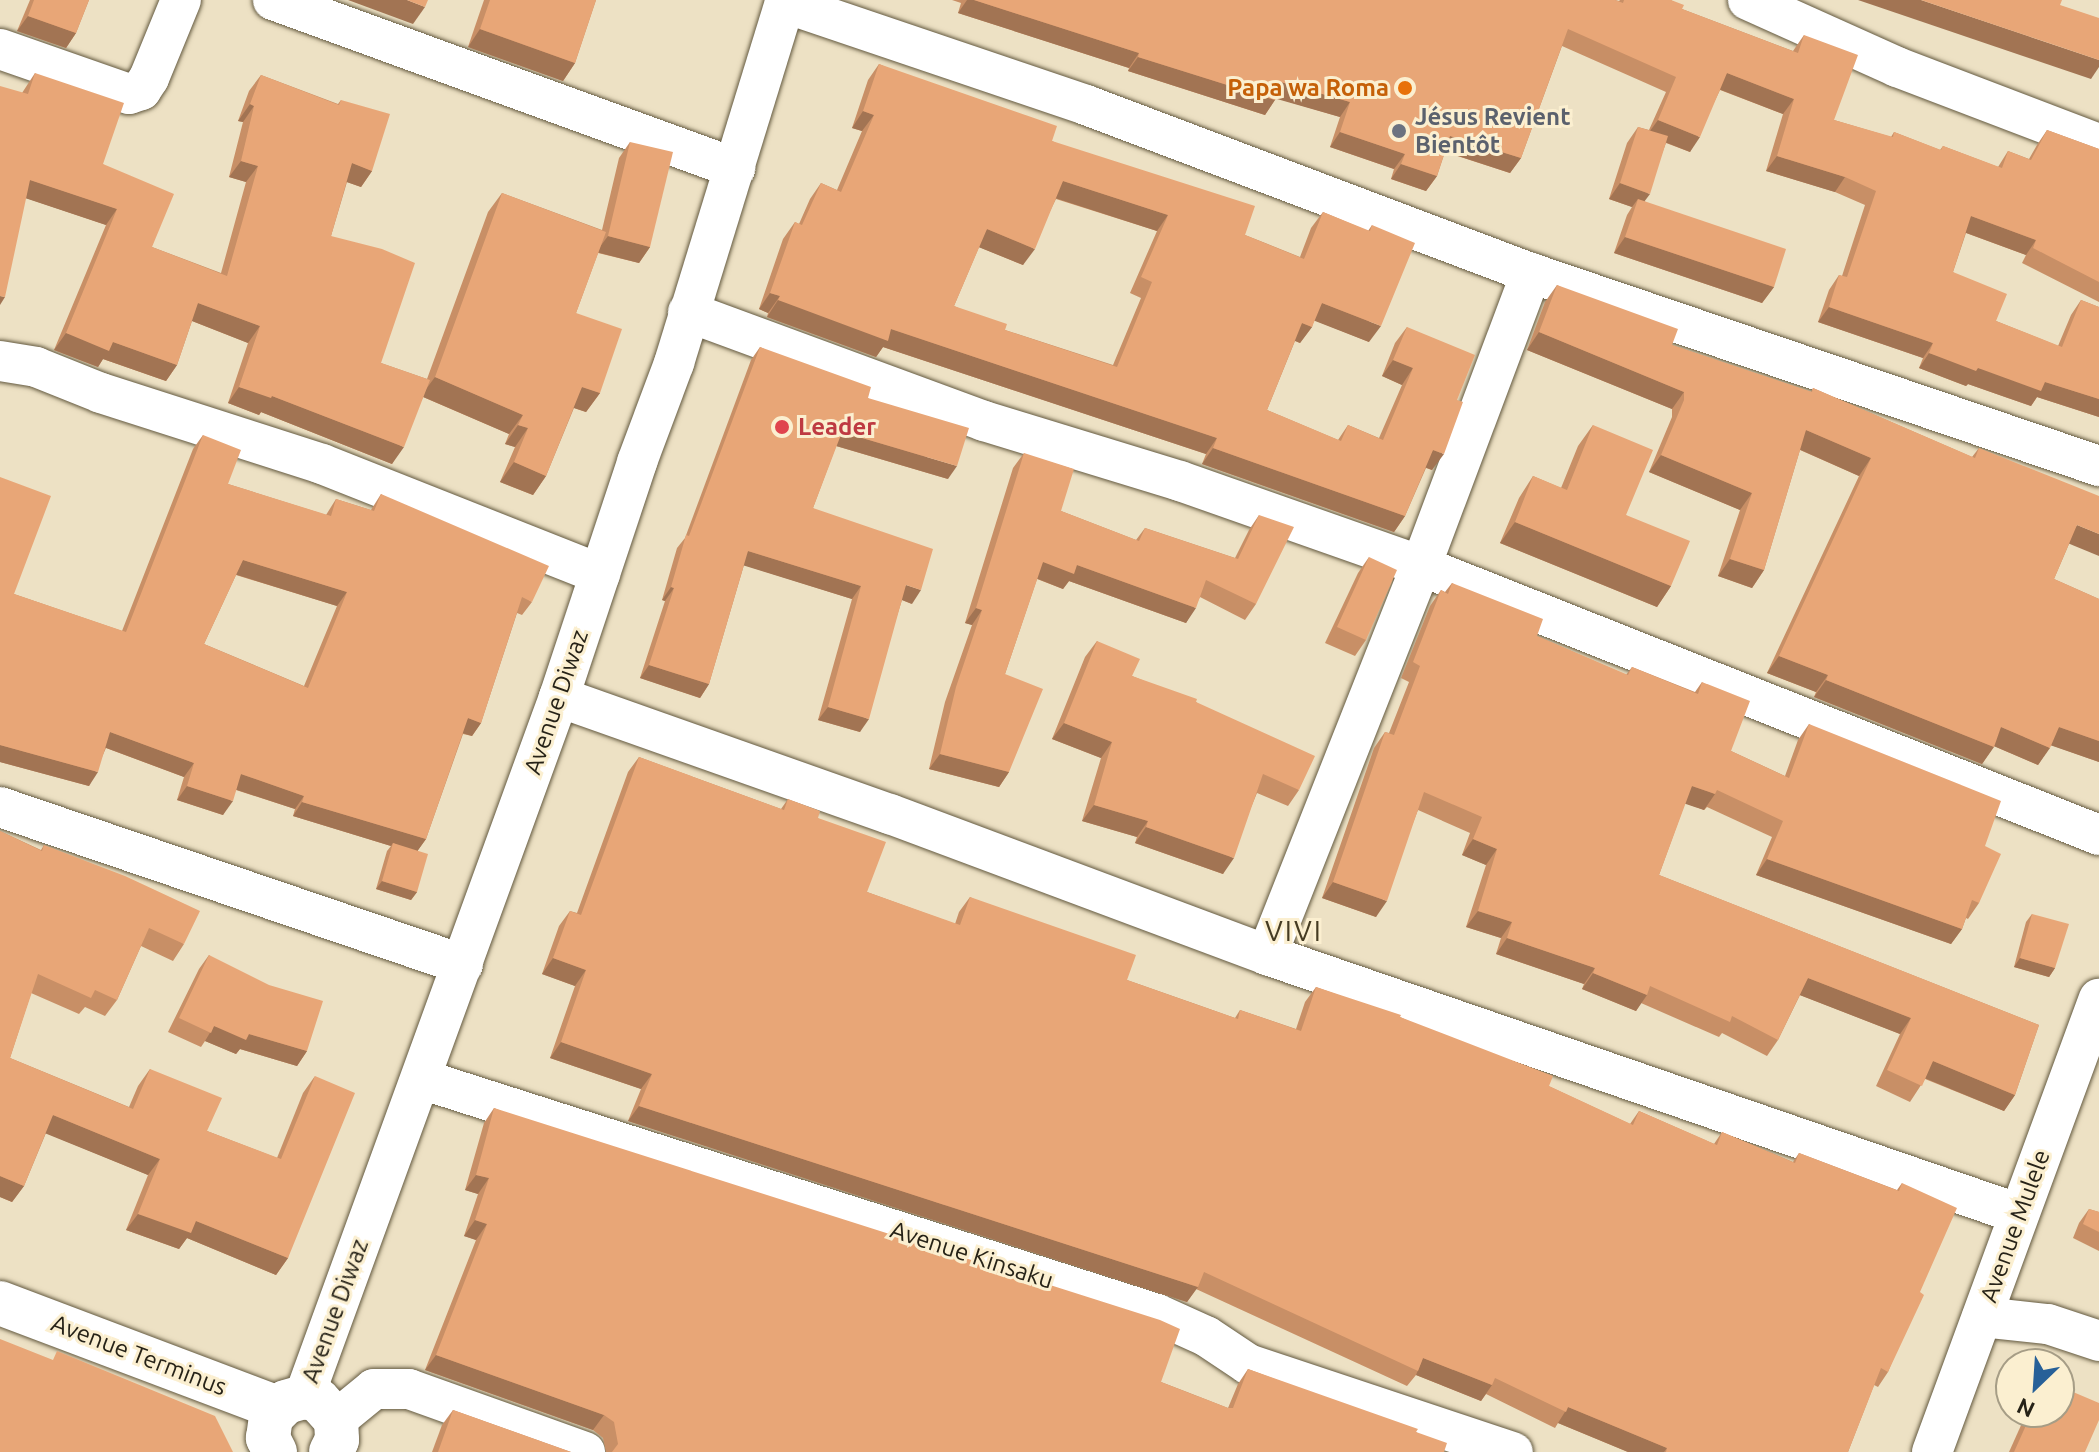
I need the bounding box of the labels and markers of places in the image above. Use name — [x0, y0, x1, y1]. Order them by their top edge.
place label: Papa wa Roma — [1227, 74, 1389, 102]
marker: Papa wa Roma — [1396, 79, 1414, 97]
place label: Jésus Revient Bientôt — [1415, 103, 1571, 159]
marker: Jésus Revient Bientôt — [1390, 122, 1408, 140]
place label: Leader — [798, 413, 876, 441]
marker: Leader — [773, 418, 791, 436]

